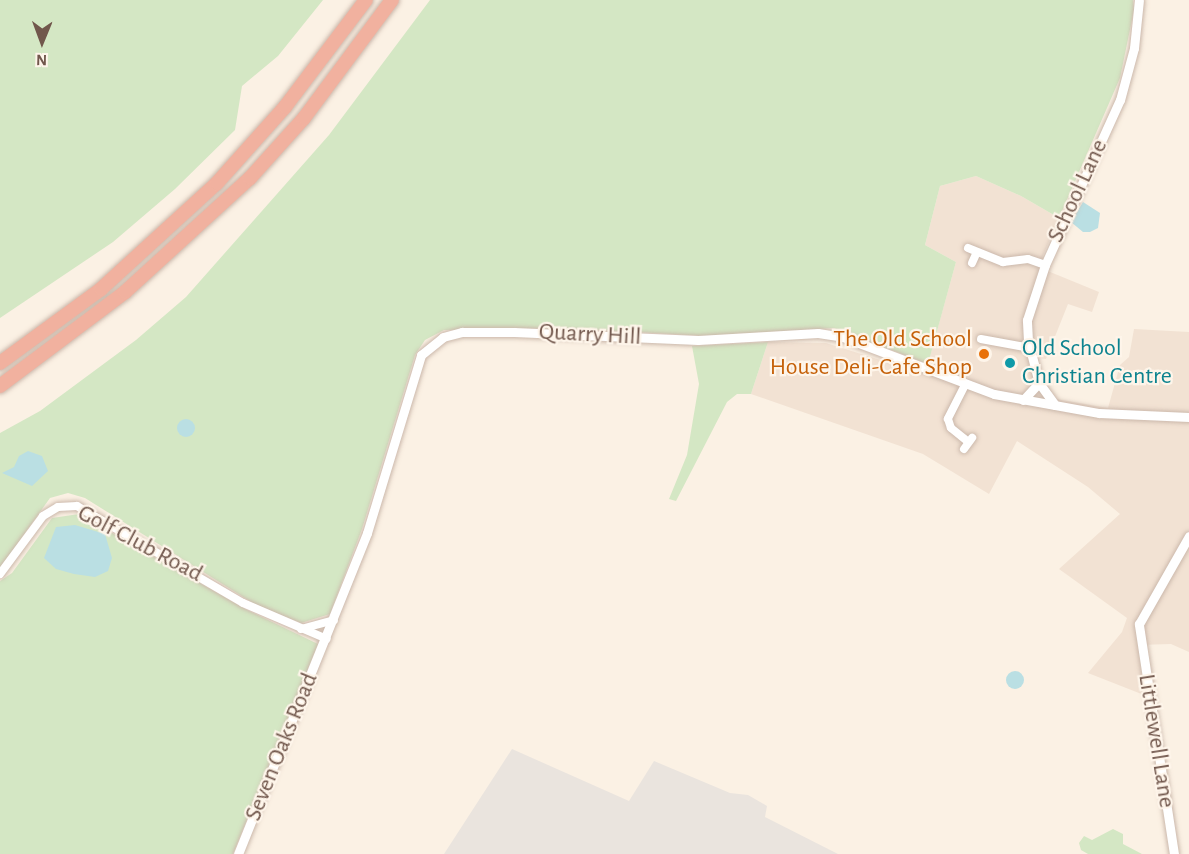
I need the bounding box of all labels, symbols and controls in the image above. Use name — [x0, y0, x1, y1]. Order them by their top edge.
north arrow — [12, 12, 72, 72]
text: N — [36, 52, 47, 68]
street label: School Lane — [1042, 135, 1114, 247]
street label: Quarry Hill — [538, 318, 642, 352]
place label: The Old School House Deli-Cafe Shop — [770, 326, 972, 382]
place label: Old School Christian Centre — [1022, 335, 1172, 391]
marker: The Old School House Deli-Cafe Shop — [977, 347, 991, 361]
marker: Old School Christian Centre — [1003, 356, 1017, 370]
street label: Golf Club Road — [73, 499, 207, 589]
street label: Seven Oaks Road — [239, 669, 325, 825]
street label: Littlewell Lane — [1131, 672, 1181, 810]

